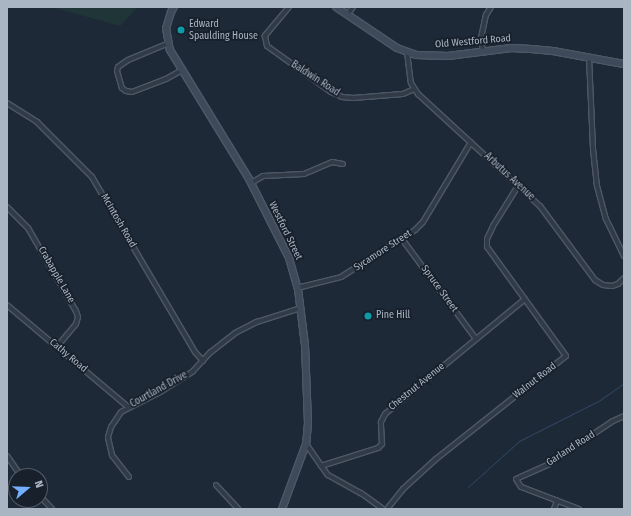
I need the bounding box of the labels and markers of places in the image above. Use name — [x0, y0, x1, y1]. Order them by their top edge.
place label: Edward Spaulding House — [189, 18, 258, 42]
marker: Edward Spaulding House — [176, 25, 186, 35]
place label: Pine Hill — [376, 310, 410, 322]
marker: Pine Hill — [363, 311, 373, 321]

